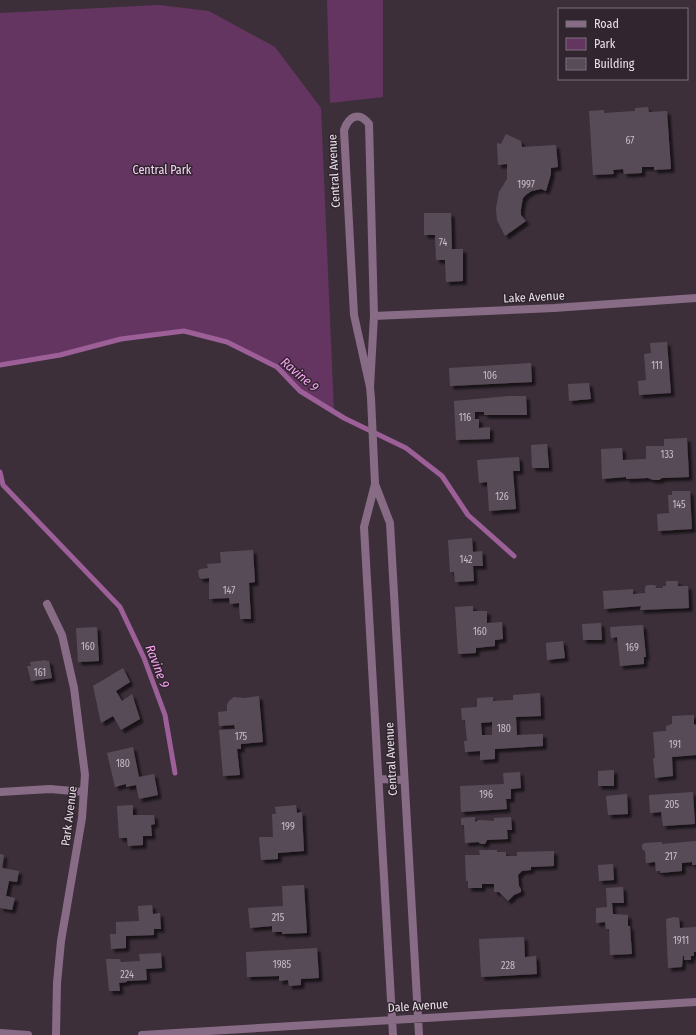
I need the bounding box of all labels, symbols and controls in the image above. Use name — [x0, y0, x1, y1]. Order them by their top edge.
legend — [558, 8, 688, 80]
text: Road — [594, 17, 619, 31]
text: Park — [594, 37, 616, 51]
text: Building — [594, 57, 635, 71]
street label: Central Avenue — [325, 134, 343, 208]
house number: 67 — [626, 135, 634, 147]
park label: Central Park — [133, 163, 192, 177]
house number: 1997 — [517, 179, 535, 191]
house number: 74 — [439, 237, 447, 249]
street label: Lake Avenue — [503, 288, 565, 306]
water label: Ravine 9 — [278, 354, 322, 394]
house number: 111 — [651, 360, 663, 372]
house number: 106 — [483, 370, 497, 382]
house number: 116 — [459, 412, 471, 424]
house number: 133 — [661, 449, 674, 461]
house number: 126 — [495, 491, 509, 503]
house number: 145 — [672, 499, 686, 511]
house number: 142 — [459, 554, 473, 566]
house number: 147 — [223, 585, 235, 597]
house number: 160 — [473, 626, 487, 638]
house number: 160 — [81, 641, 95, 653]
house number: 169 — [625, 642, 639, 654]
water label: Ravine 9 — [143, 643, 173, 690]
house number: 161 — [34, 667, 46, 679]
street label: Central Avenue — [382, 722, 400, 796]
house number: 180 — [497, 723, 511, 735]
house number: 175 — [235, 731, 248, 743]
house number: 191 — [669, 739, 681, 751]
house number: 180 — [116, 758, 130, 770]
street label: Park Avenue — [58, 785, 80, 847]
house number: 196 — [479, 789, 493, 801]
house number: 205 — [665, 799, 680, 811]
house number: 199 — [281, 821, 295, 833]
house number: 217 — [665, 851, 677, 863]
house number: 215 — [272, 912, 285, 924]
house number: 1911 — [673, 935, 689, 947]
house number: 1985 — [273, 959, 292, 971]
house number: 228 — [501, 960, 515, 972]
house number: 224 — [120, 969, 134, 981]
street label: Dale Avenue — [387, 997, 449, 1015]

